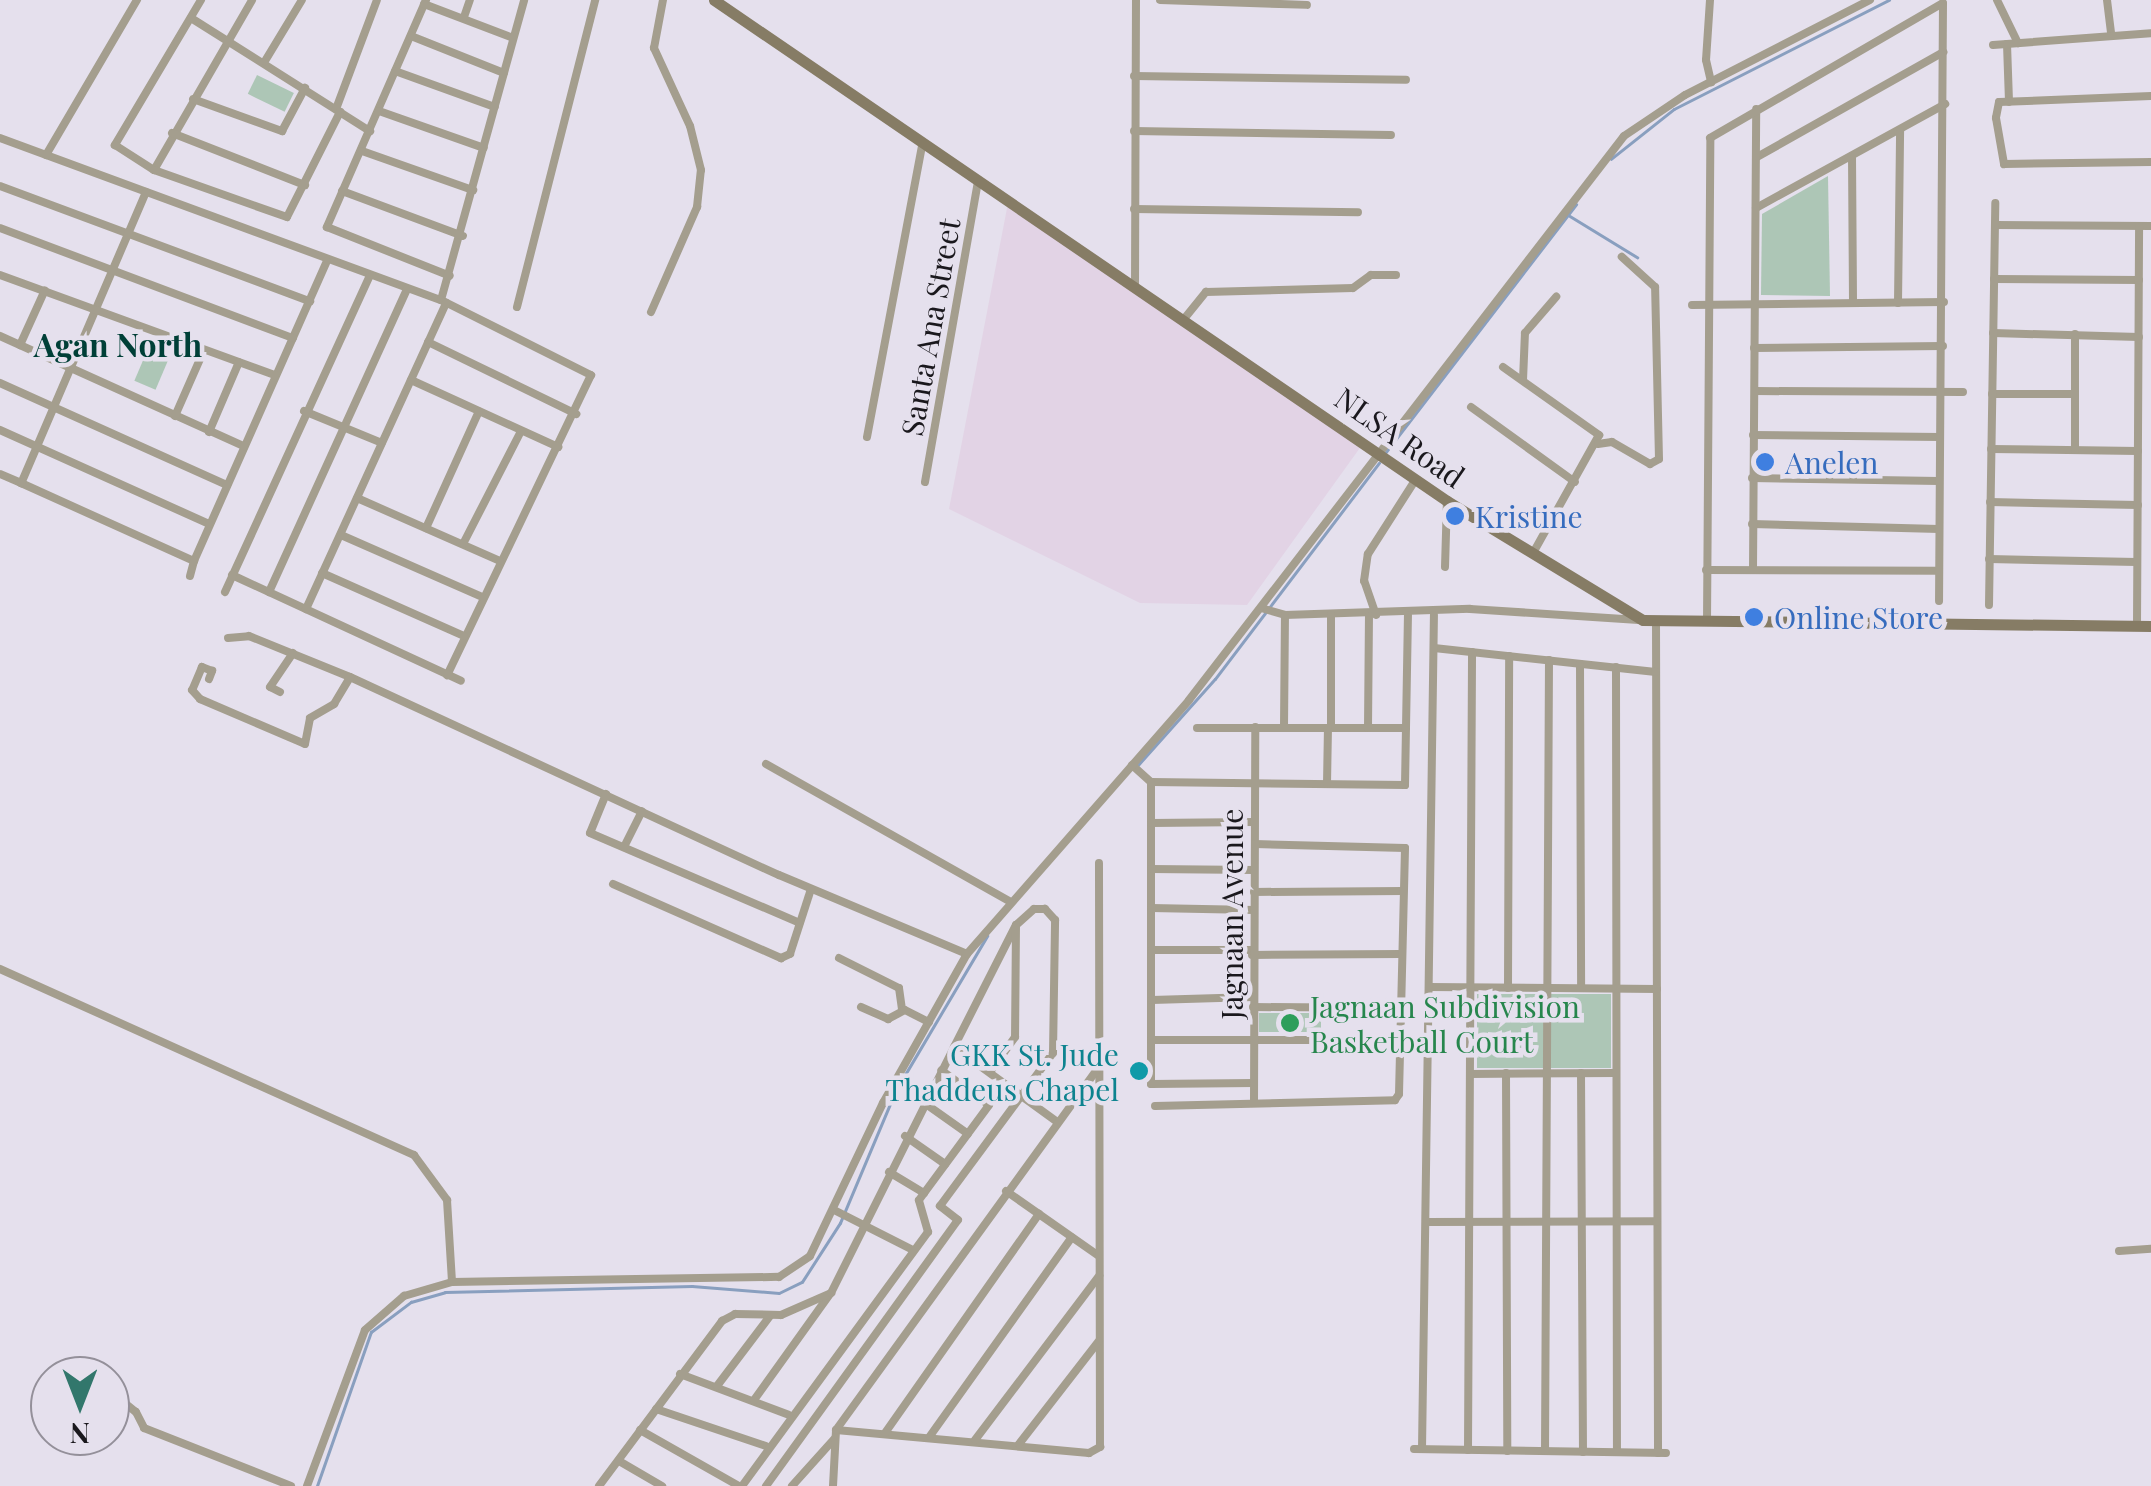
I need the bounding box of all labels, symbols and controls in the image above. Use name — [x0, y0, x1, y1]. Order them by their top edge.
street label: Santa Ana Street — [893, 215, 967, 439]
district label: Agan North — [34, 325, 202, 363]
street label: NLSA Road — [1328, 379, 1472, 495]
place label: Anelen — [1785, 444, 1878, 480]
marker: Anelen — [1754, 451, 1776, 473]
place label: Kristine — [1475, 498, 1583, 534]
marker: Kristine — [1444, 505, 1466, 527]
place label: Online Store — [1774, 599, 1943, 635]
marker: Online Store — [1743, 606, 1765, 628]
street label: Jagnaan Avenue — [1213, 808, 1249, 1020]
place label: Jagnaan Subdivision Basketball Court — [1310, 988, 1580, 1058]
marker: Jagnaan Subdivision Basketball Court — [1279, 1012, 1301, 1034]
place label: GKK St. Jude Thaddeus Chapel — [885, 1036, 1119, 1106]
marker: GKK St. Jude Thaddeus Chapel — [1128, 1060, 1150, 1082]
north arrow — [30, 1356, 130, 1456]
text: N — [70, 1416, 90, 1453]

